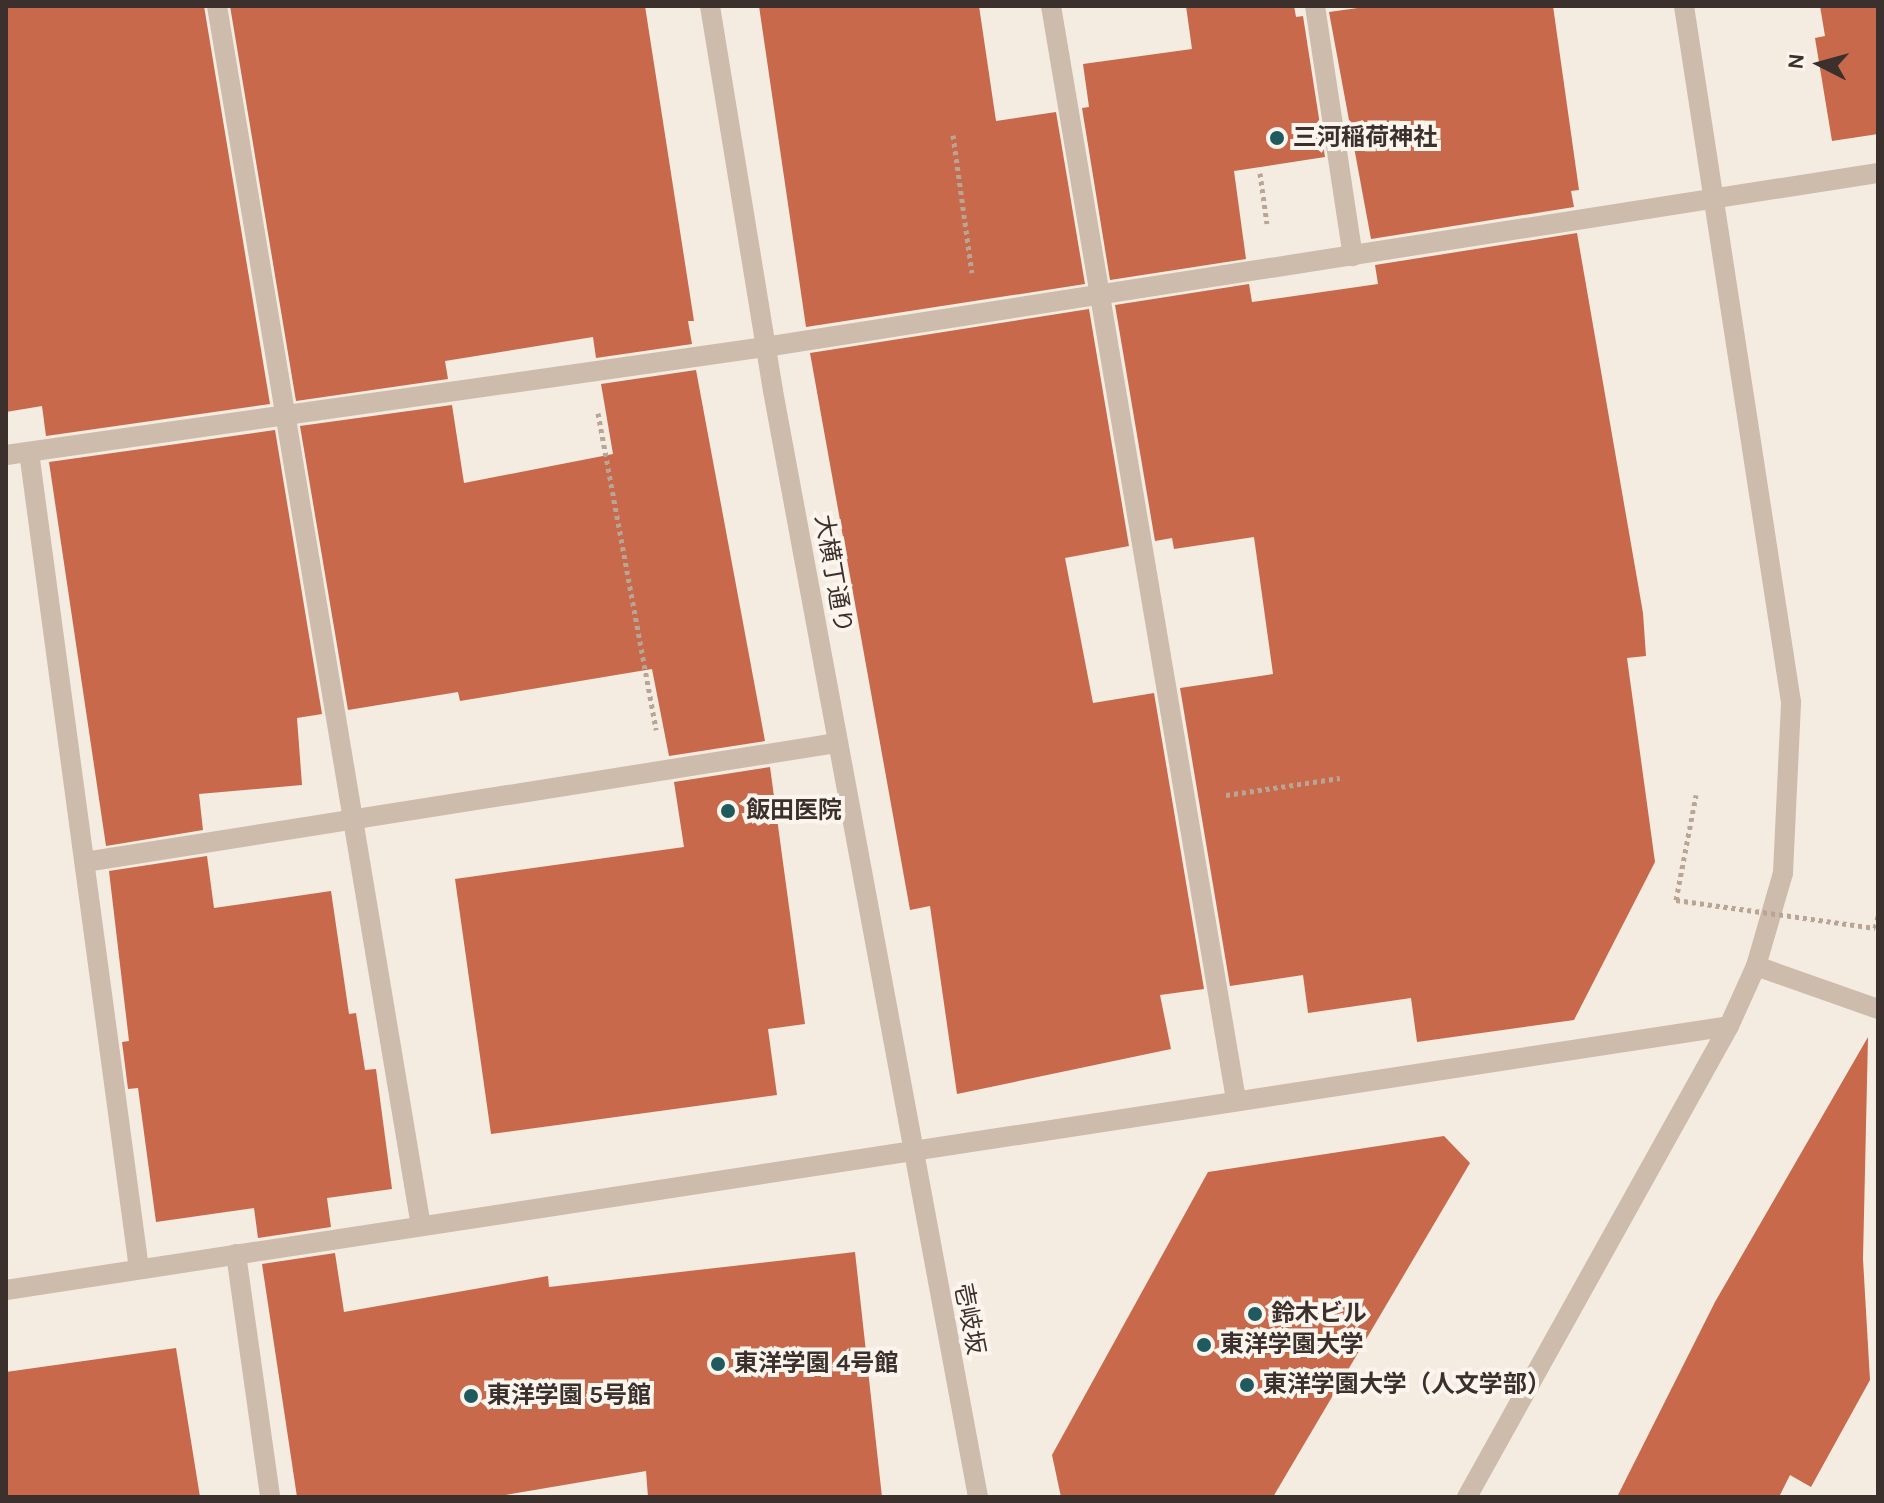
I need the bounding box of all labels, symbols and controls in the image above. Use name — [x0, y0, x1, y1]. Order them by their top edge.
north arrow — [1780, 24, 1860, 104]
text: N — [1782, 52, 1810, 71]
place label: 三河稲荷神社 — [1293, 124, 1437, 152]
marker: 三河稲荷神社 — [1268, 129, 1286, 147]
street label: 大横丁通り — [808, 512, 858, 636]
place label: 飯田医院 — [746, 797, 842, 825]
marker: 飯田医院 — [717, 800, 739, 822]
street label: 壱岐坂 — [948, 1281, 990, 1357]
place label: 鈴木ビル — [1271, 1300, 1367, 1328]
marker: 鈴木ビル — [1246, 1305, 1264, 1323]
place label: 東洋学園大学 — [1220, 1331, 1364, 1359]
marker: 東洋学園大学 — [1195, 1336, 1213, 1354]
place label: 東洋学園 4号館 — [734, 1350, 898, 1378]
marker: 東洋学園 4号館 — [709, 1355, 727, 1373]
place label: 東洋学園大学（人文学部） — [1263, 1371, 1551, 1399]
marker: 東洋学園大学（人文学部） — [1238, 1376, 1256, 1394]
place label: 東洋学園 5号館 — [487, 1382, 651, 1410]
marker: 東洋学園 5号館 — [462, 1387, 480, 1405]

